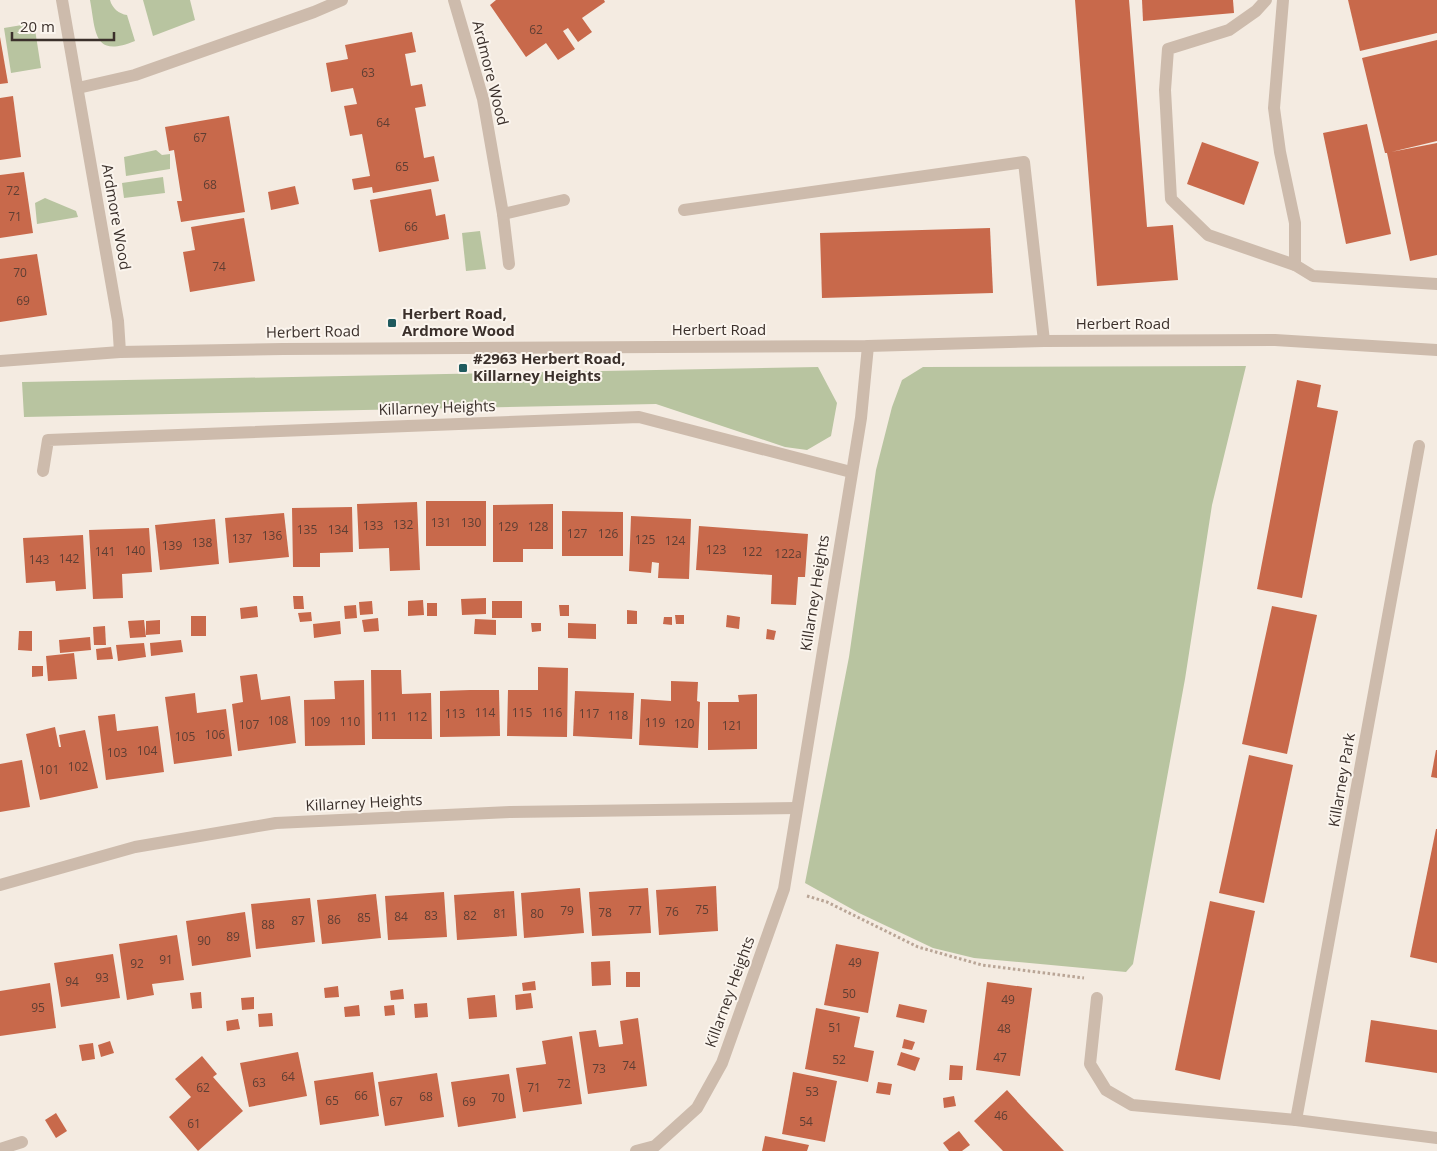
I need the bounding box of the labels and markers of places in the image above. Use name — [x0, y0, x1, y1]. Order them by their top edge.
place label: Herbert Road, Ardmore Wood — [402, 303, 515, 340]
marker: Herbert Road, Ardmore Wood — [386, 317, 398, 329]
place label: #2963 Herbert Road, Killarney Heights — [473, 348, 626, 385]
marker: #2963 Herbert Road, Killarney Heights — [457, 362, 469, 374]

